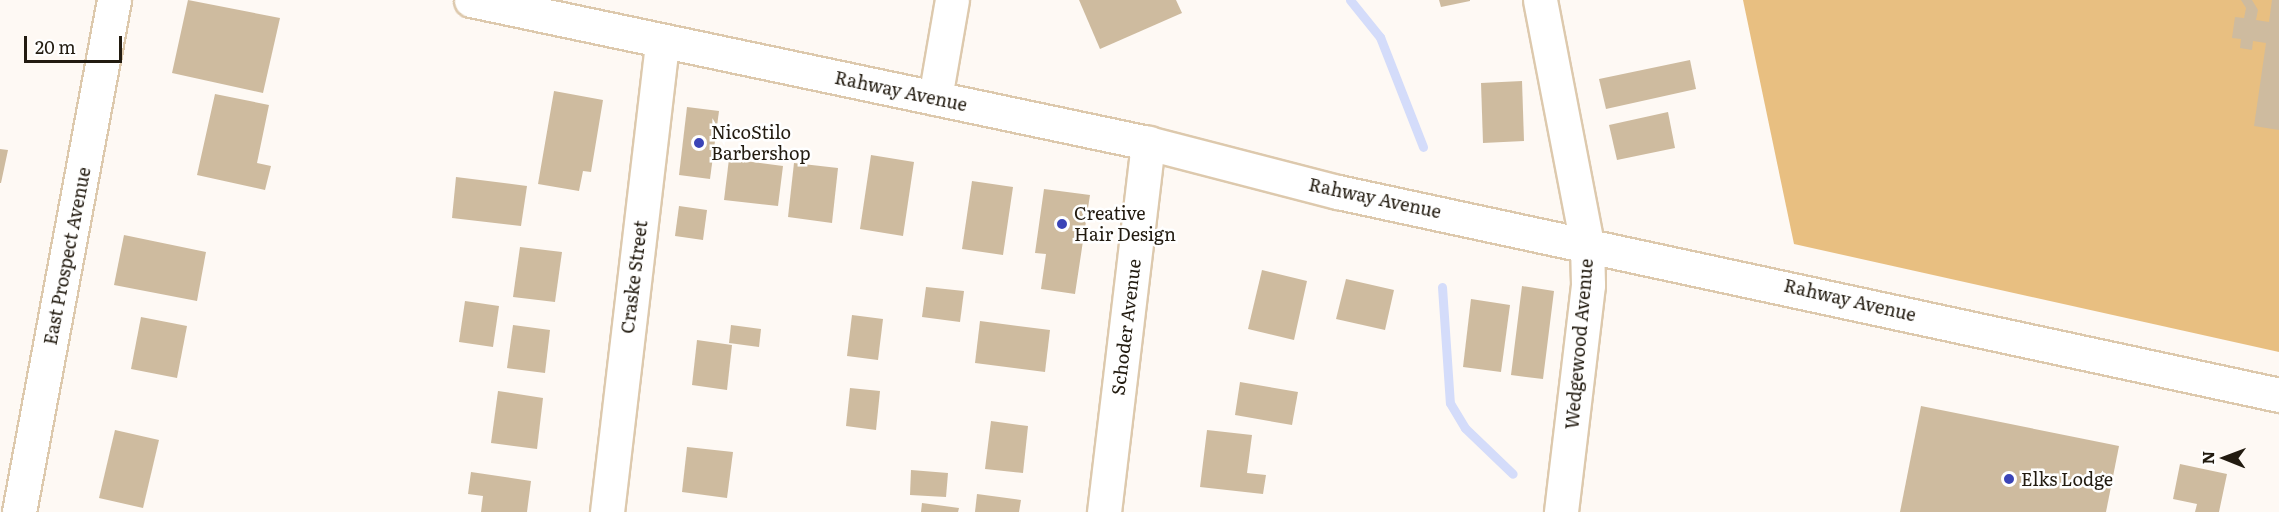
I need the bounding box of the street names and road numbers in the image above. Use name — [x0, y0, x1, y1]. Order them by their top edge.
street label: Rahway Avenue — [833, 66, 969, 116]
street label: East Prospect Avenue — [39, 165, 95, 347]
street label: Rahway Avenue — [1307, 173, 1443, 223]
street label: Craske Street — [616, 219, 652, 335]
street label: Schoder Avenue — [1107, 258, 1145, 396]
street label: Wedgewood Avenue — [1561, 258, 1597, 430]
street label: Rahway Avenue — [1782, 274, 1918, 326]

